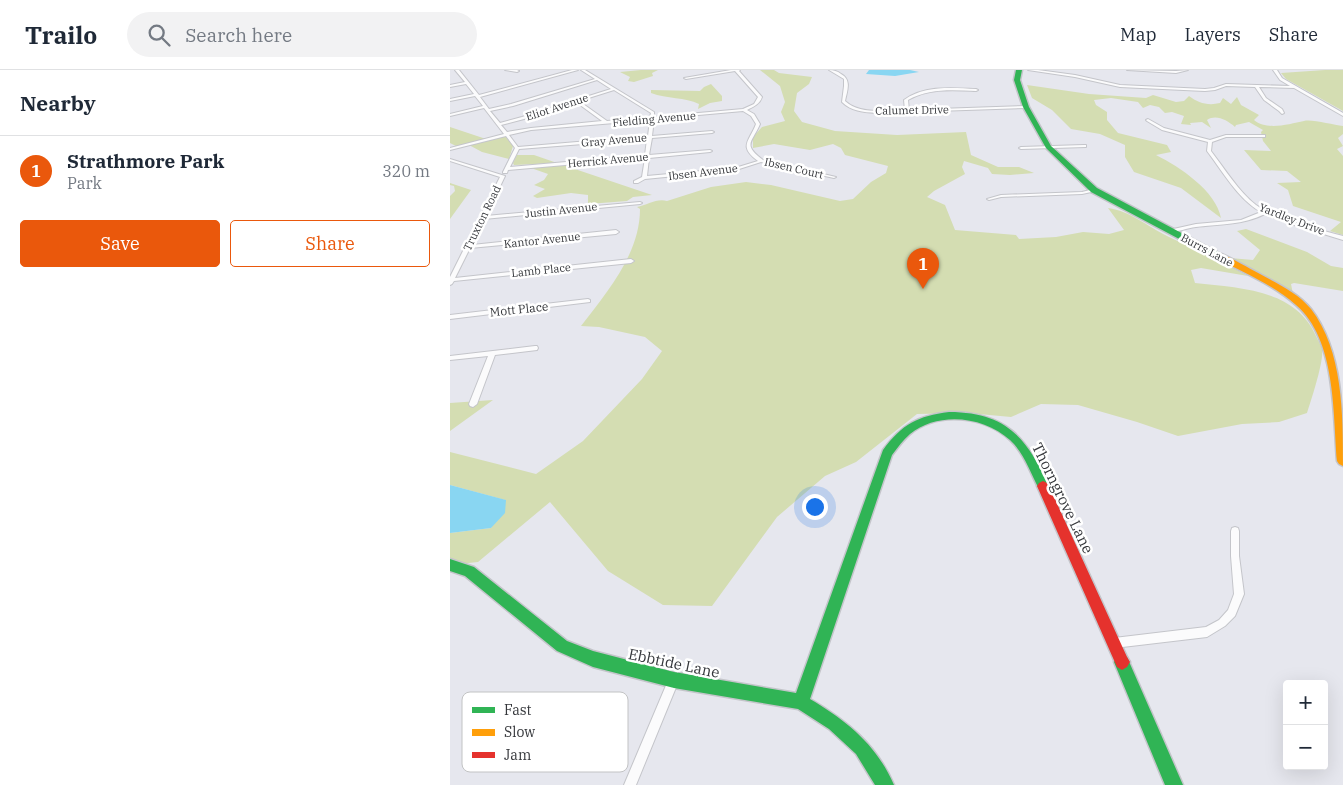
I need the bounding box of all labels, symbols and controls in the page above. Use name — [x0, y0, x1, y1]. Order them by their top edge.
search box — [127, 12, 477, 57]
text: Trailo — [25, 19, 97, 51]
icon: search — [145, 21, 173, 49]
text: Search here — [185, 23, 292, 47]
text: Map — [1120, 23, 1157, 46]
text: Layers — [1185, 23, 1241, 46]
text: Share — [1269, 23, 1318, 46]
text: Nearby — [20, 89, 96, 117]
street label: Eliot Avenue — [524, 90, 590, 124]
street label: Calumet Drive — [875, 102, 949, 118]
street label: Fielding Avenue — [612, 108, 696, 130]
street label: Gray Avenue — [581, 130, 647, 150]
text: Strathmore Park — [67, 149, 224, 173]
street label: Herrick Avenue — [567, 149, 649, 171]
street label: Ibsen Court — [763, 154, 825, 182]
text: 1 — [31, 161, 41, 181]
text: 320 m — [382, 161, 430, 181]
street label: Ibsen Avenue — [667, 161, 739, 183]
text: Park — [67, 173, 102, 193]
street label: Truxton Road — [460, 183, 504, 253]
street label: Justin Avenue — [524, 199, 598, 221]
street label: Yardley Drive — [1257, 200, 1327, 238]
button: Save — [20, 220, 220, 267]
button: Share — [230, 220, 430, 267]
street label: Kantor Avenue — [503, 229, 581, 251]
street label: Burrs Lane — [1178, 230, 1236, 270]
pin: 1 — [907, 248, 939, 289]
street label: Lamb Place — [511, 260, 572, 280]
street label: Mott Place — [489, 298, 549, 320]
street label: Thorngrove Lane — [1028, 439, 1098, 557]
your location — [802, 494, 828, 520]
street label: Ebbtide Lane — [627, 644, 721, 682]
map controls — [1283, 680, 1328, 770]
button: + — [1283, 680, 1328, 725]
legend — [462, 692, 628, 772]
text: Fast — [504, 701, 532, 719]
text: Slow — [504, 723, 535, 741]
button: − — [1283, 725, 1328, 770]
text: Jam — [504, 746, 531, 764]

